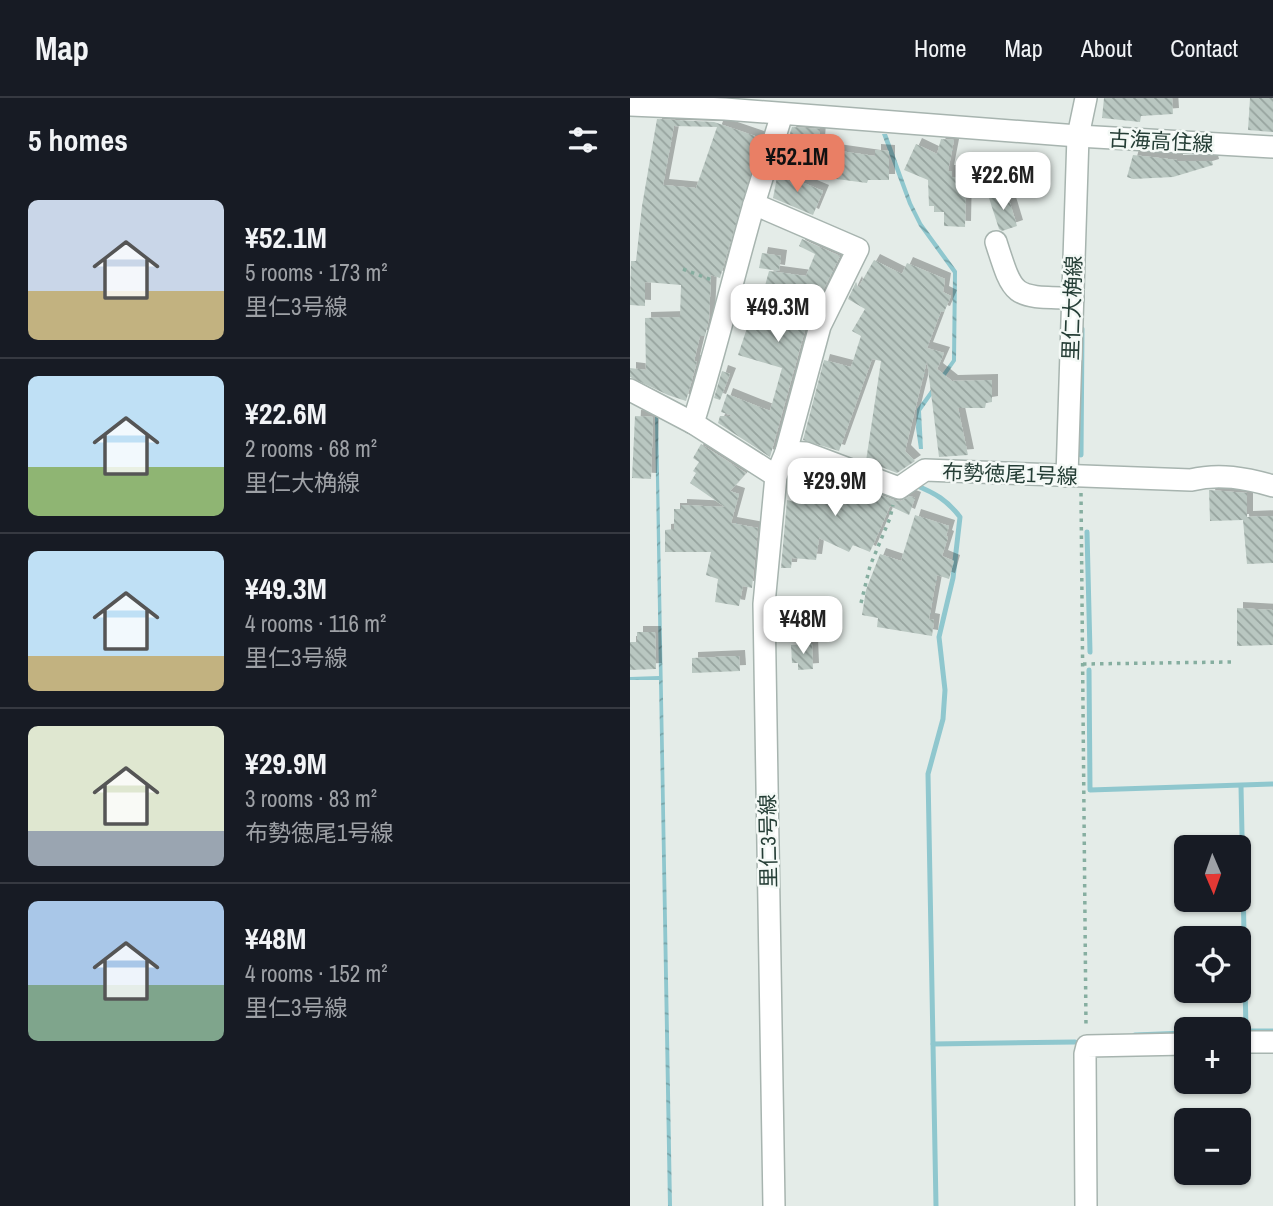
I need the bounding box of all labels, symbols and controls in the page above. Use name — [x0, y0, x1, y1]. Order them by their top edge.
text: Map — [35, 26, 89, 70]
text: Home — [914, 32, 966, 64]
text: Map — [1004, 32, 1043, 64]
text: About — [1081, 32, 1132, 64]
text: Contact — [1170, 32, 1238, 64]
text: 5 homes — [28, 120, 128, 160]
icon: filters — [564, 121, 602, 159]
street label: 古海高住線 — [1108, 124, 1214, 158]
pin: ¥52.1M — [740, 134, 854, 194]
text: ¥52.1M — [766, 141, 828, 172]
pin: ¥22.6M — [946, 152, 1060, 212]
text: ¥22.6M — [972, 159, 1034, 190]
text: ¥52.1M — [245, 217, 327, 257]
icon: home — [84, 228, 168, 312]
street label: 里仁大桷線 — [1056, 255, 1088, 361]
text: 5 rooms · 173 m² — [245, 257, 388, 288]
pin: ¥49.3M — [721, 285, 835, 344]
text: 里仁3号線 — [245, 291, 348, 322]
text: ¥49.3M — [747, 291, 809, 322]
text: ¥22.6M — [245, 393, 327, 433]
icon: home — [84, 404, 168, 488]
text: 2 rooms · 68 m² — [245, 433, 377, 464]
street label: 布勢徳尾1号線 — [942, 457, 1078, 491]
pin: ¥29.9M — [778, 458, 892, 518]
text: ¥29.9M — [804, 465, 866, 496]
text: 里仁大桷線 — [245, 467, 360, 498]
text: ¥49.3M — [245, 568, 327, 608]
icon: home — [84, 579, 168, 663]
pin: ¥48M — [762, 596, 844, 656]
text: ¥48M — [779, 603, 827, 634]
text: 4 rooms · 116 m² — [245, 608, 386, 639]
text: 里仁3号線 — [245, 642, 348, 673]
text: ¥29.9M — [245, 743, 327, 783]
icon: home — [84, 754, 168, 838]
text: 3 rooms · 83 m² — [245, 783, 377, 814]
street label: 里仁3号線 — [753, 794, 783, 888]
text: 布勢徳尾1号線 — [245, 817, 394, 848]
north arrow — [1174, 835, 1251, 912]
map controls — [1174, 835, 1251, 1185]
text: ¥48M — [245, 918, 307, 958]
button: locate — [1174, 926, 1251, 1003]
icon: home — [84, 929, 168, 1013]
text: 4 rooms · 152 m² — [245, 958, 388, 989]
text: 里仁3号線 — [245, 992, 348, 1023]
button: + — [1174, 1017, 1251, 1094]
button: − — [1174, 1108, 1251, 1185]

